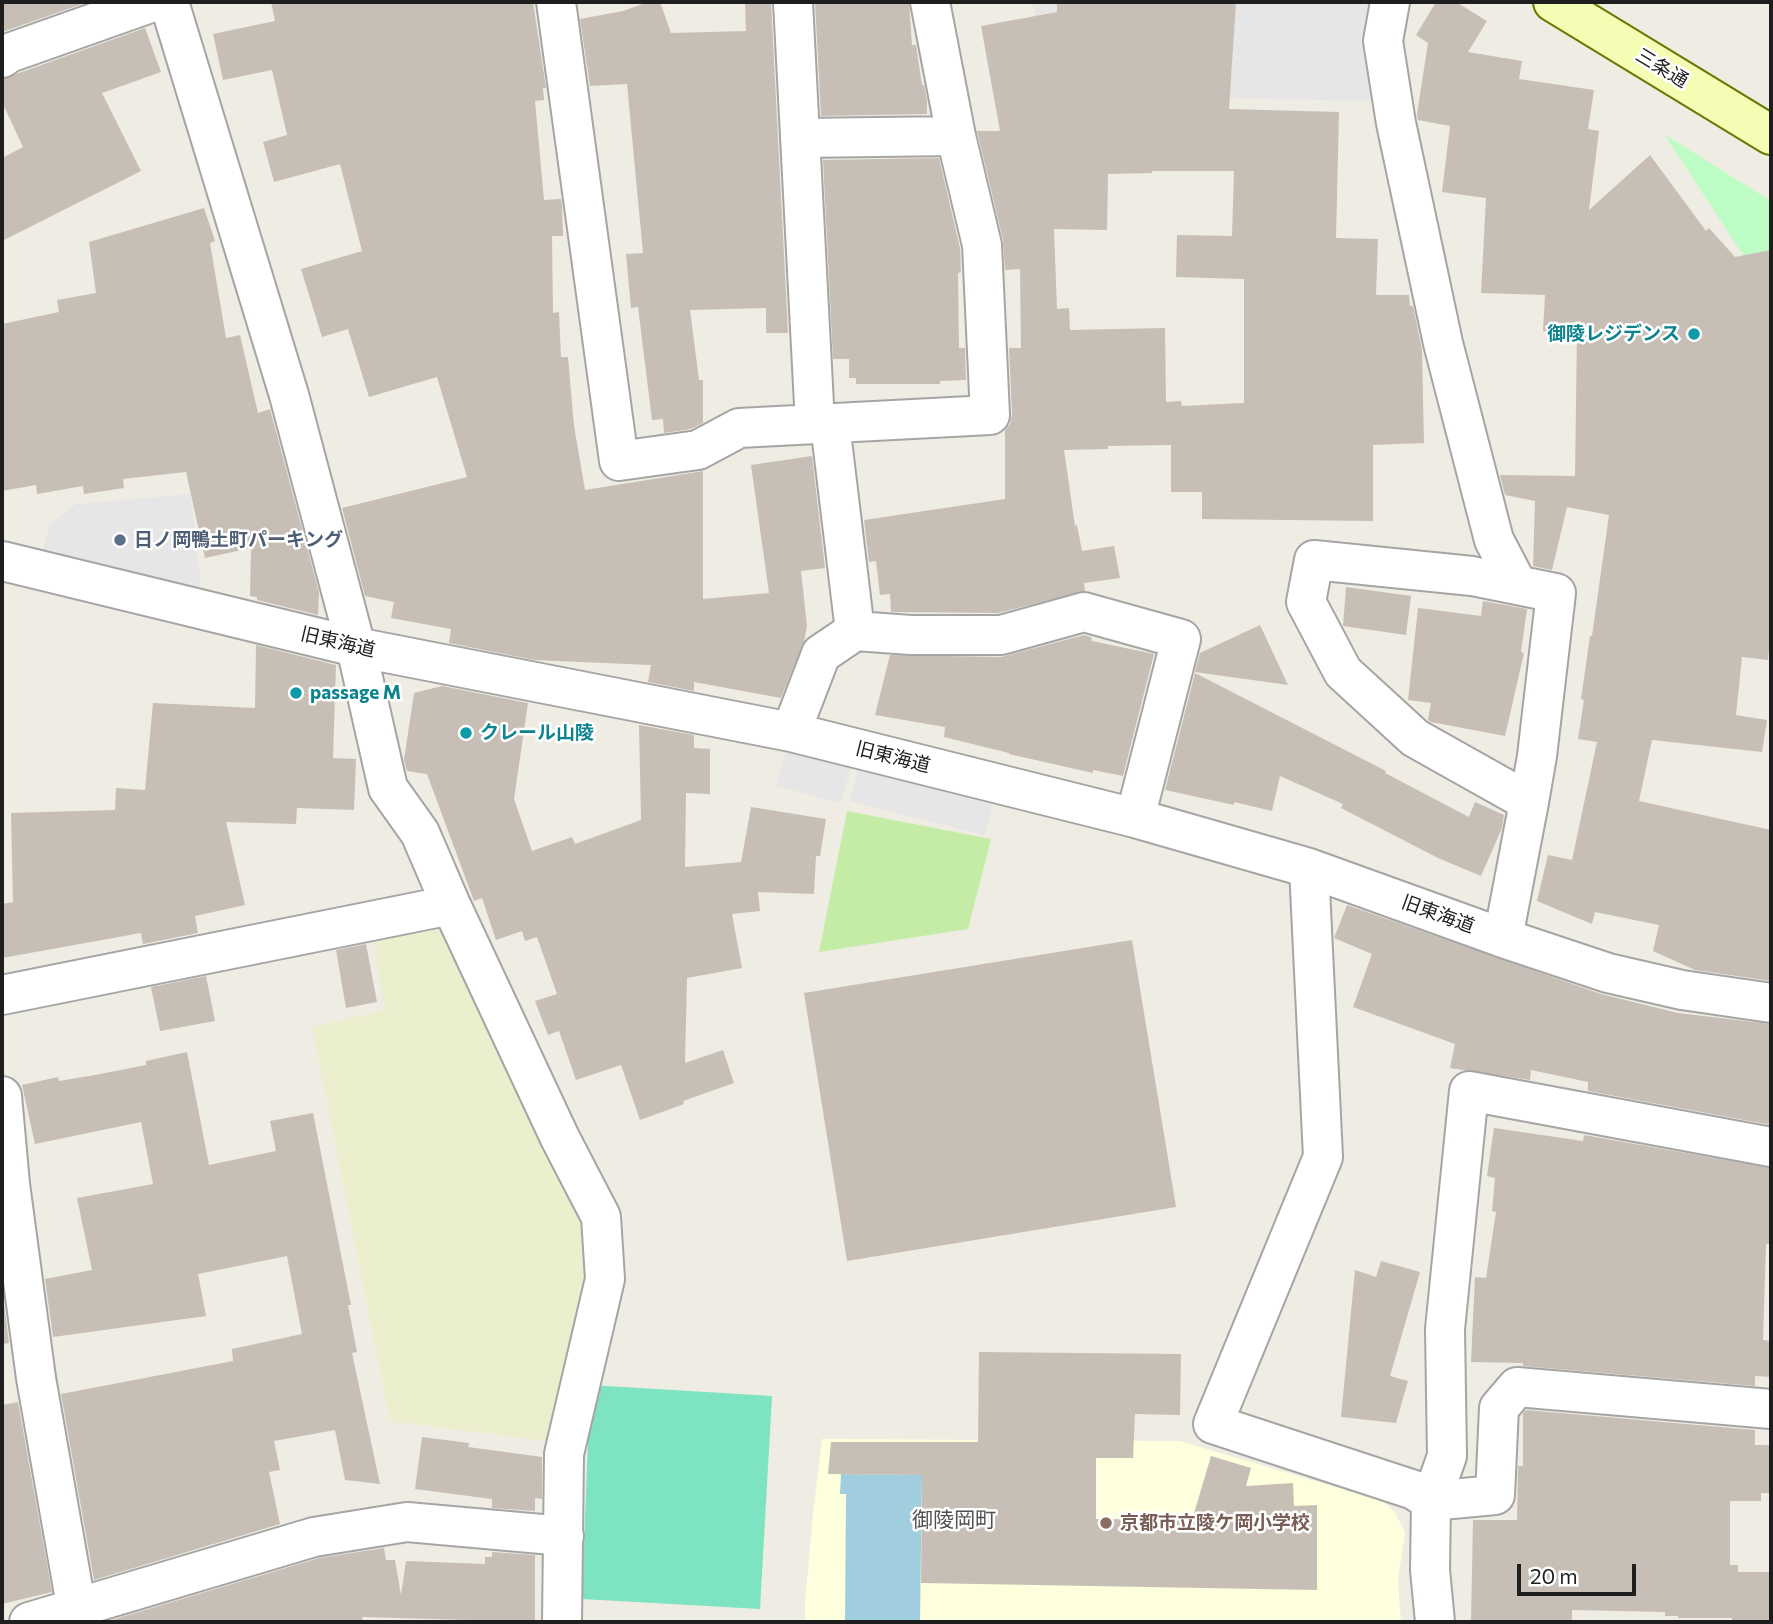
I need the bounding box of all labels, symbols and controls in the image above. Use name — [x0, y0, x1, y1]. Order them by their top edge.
street label: 三条通 — [1632, 44, 1692, 92]
place label: 御陵レジデンス — [1547, 323, 1680, 345]
marker: 御陵レジデンス — [1686, 326, 1702, 342]
place label: 日ノ岡鴨土町パーキング — [134, 529, 343, 551]
marker: 日ノ岡鴨土町パーキング — [112, 532, 128, 548]
street label: 旧東海道 — [298, 622, 378, 662]
place label: passage M — [310, 682, 401, 704]
marker: passage M — [288, 685, 304, 701]
place label: クレール山陵 — [480, 722, 594, 744]
marker: クレール山陵 — [458, 725, 474, 741]
street label: 旧東海道 — [853, 737, 933, 777]
street label: 旧東海道 — [1398, 890, 1478, 938]
district label: 御陵岡町 — [912, 1507, 996, 1533]
place label: 京都市立陵ケ岡小学校 — [1120, 1512, 1310, 1534]
marker: 京都市立陵ケ岡小学校 — [1098, 1515, 1114, 1531]
scale bar — [1521, 1550, 1640, 1594]
text: 20 m — [1530, 1563, 1578, 1588]

